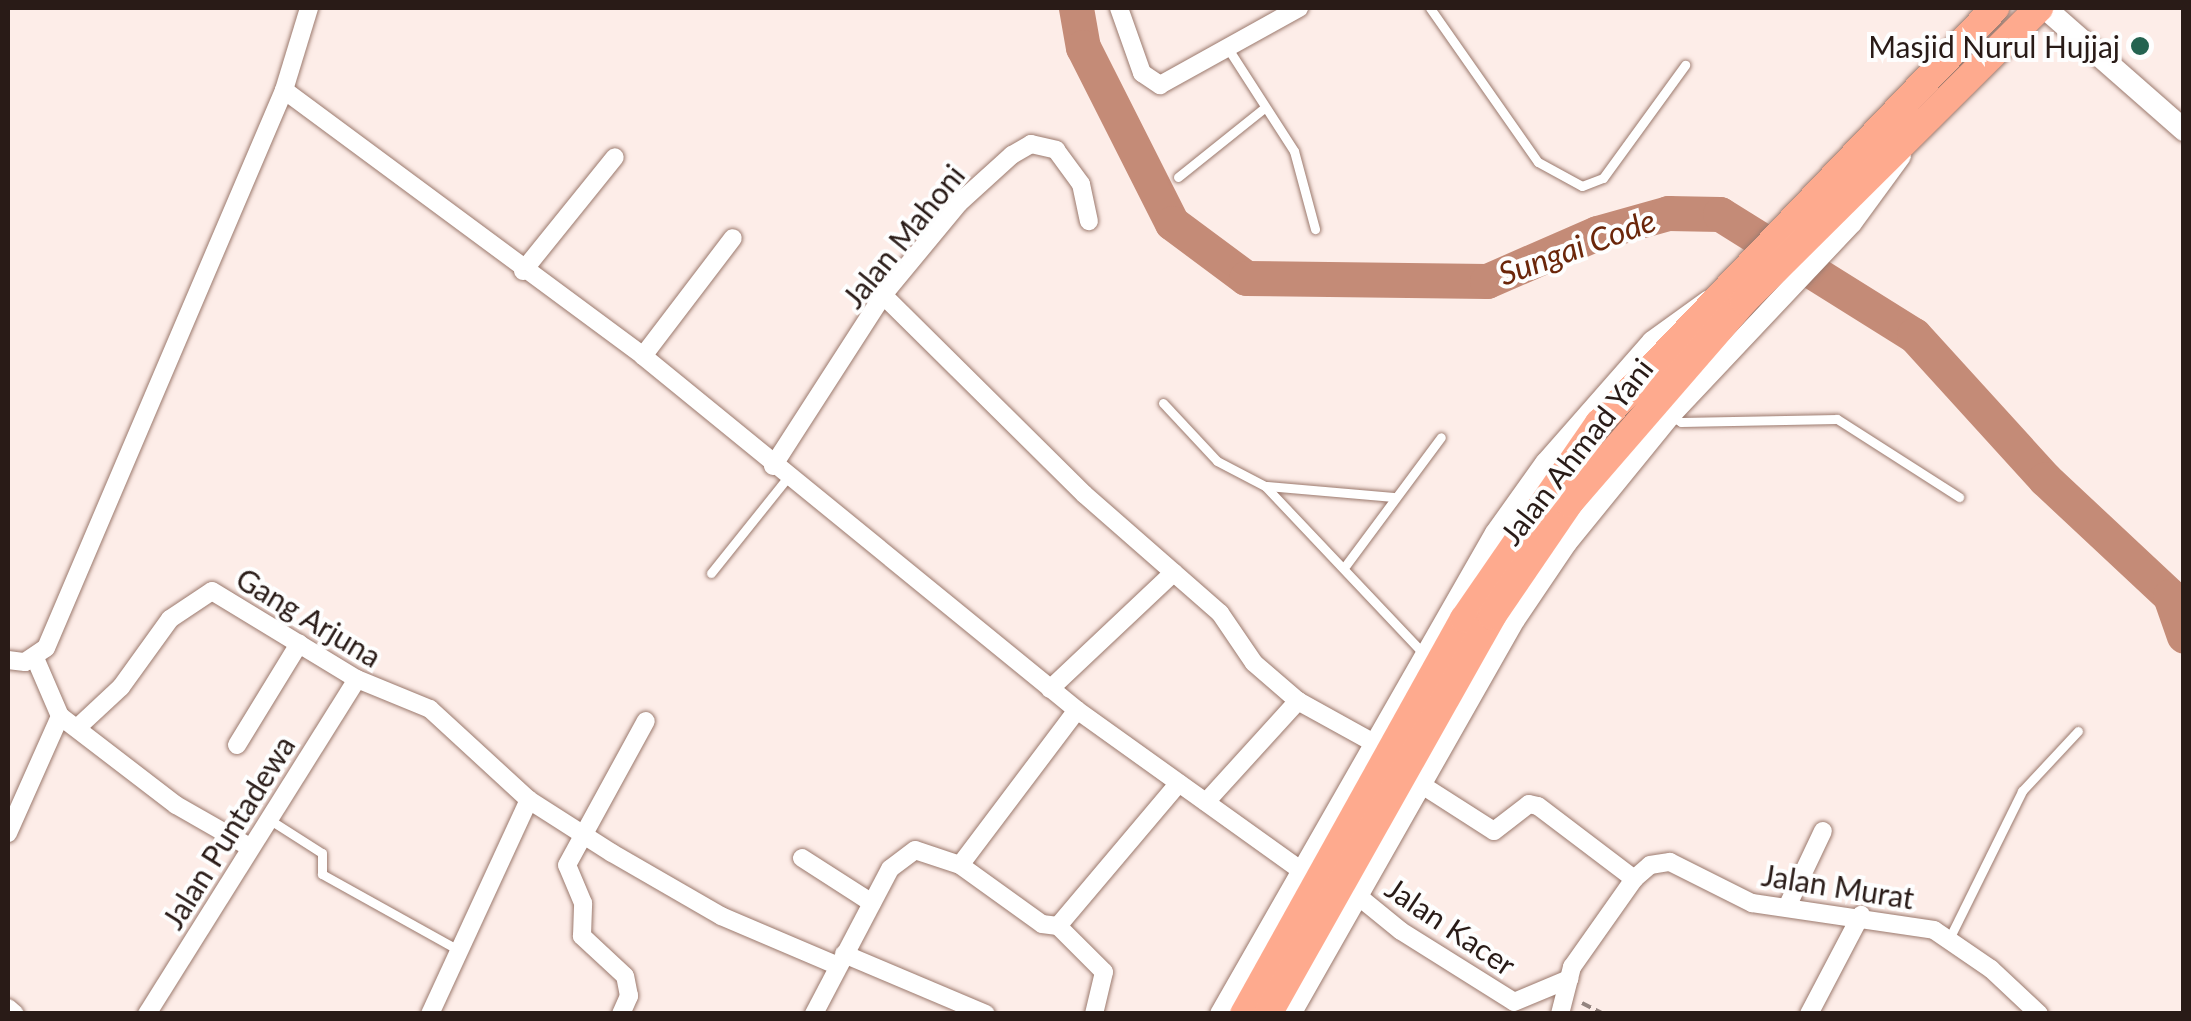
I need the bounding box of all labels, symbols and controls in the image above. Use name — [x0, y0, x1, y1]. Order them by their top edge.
place label: Masjid Nurul Hujjaj — [1868, 28, 2120, 64]
marker: Masjid Nurul Hujjaj — [2129, 35, 2151, 57]
street label: Jalan Mahoni — [834, 157, 972, 315]
water label: Sungai Code — [1493, 201, 1661, 293]
street label: Jalan Ahmad Yani — [1491, 350, 1661, 552]
street label: Gang Arjuna — [230, 559, 388, 675]
street label: Jalan Puntadewa — [154, 729, 302, 935]
street label: Jalan Murat — [1759, 856, 1917, 916]
street label: Jalan Kacer — [1379, 869, 1523, 983]

